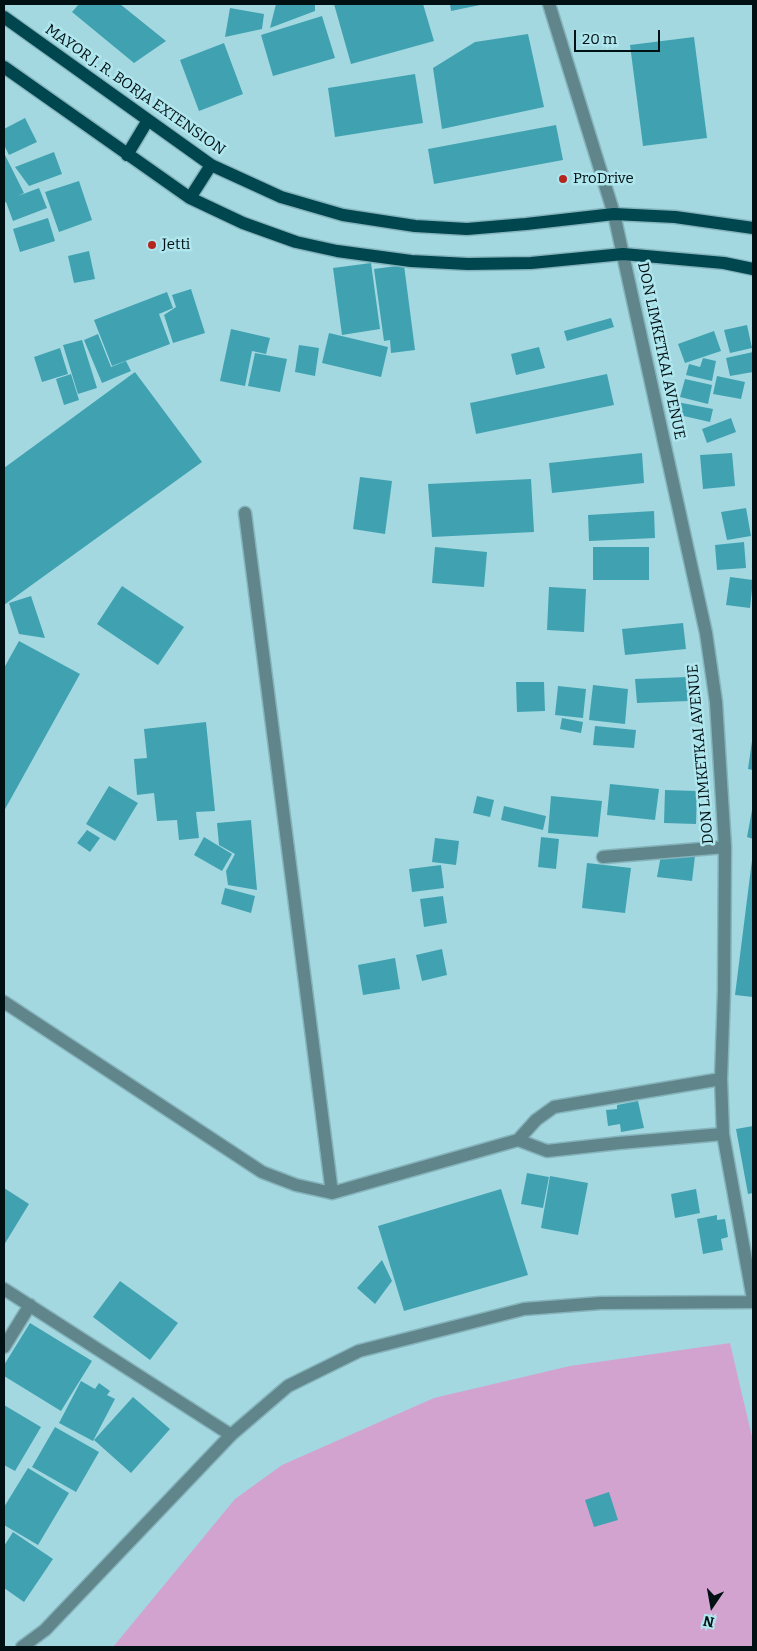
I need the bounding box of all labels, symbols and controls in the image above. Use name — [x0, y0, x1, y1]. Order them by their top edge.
scale bar — [577, 20, 663, 52]
street label: MAYOR J. R. BORJA EXTENSION — [41, 21, 229, 159]
text: 20 m — [582, 30, 617, 48]
place label: ProDrive — [573, 170, 634, 188]
marker: ProDrive — [557, 173, 569, 185]
place label: Jetti — [162, 236, 190, 254]
marker: Jetti — [146, 239, 158, 251]
street label: DON LIMKETKAI AVENUE — [633, 261, 689, 441]
street label: DON LIMKETKAI AVENUE — [684, 663, 718, 845]
north arrow — [687, 1581, 737, 1631]
text: N — [702, 1612, 716, 1631]

